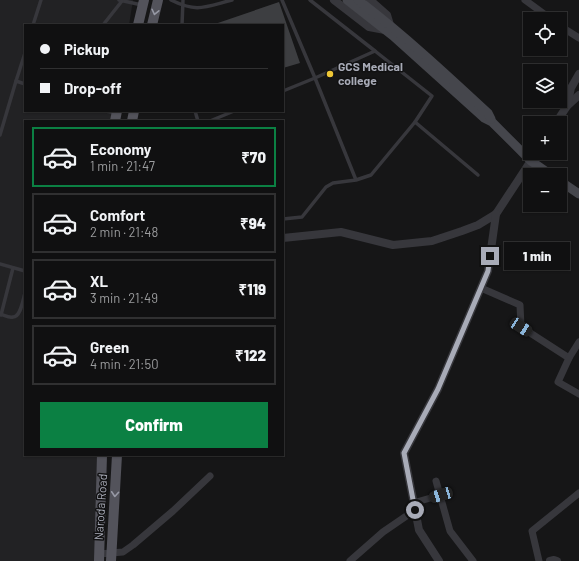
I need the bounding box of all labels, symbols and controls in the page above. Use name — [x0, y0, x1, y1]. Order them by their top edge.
one-way arrow — [152, 9, 160, 16]
map controls — [523, 12, 567, 212]
button: locate — [523, 12, 567, 56]
text: Pickup — [64, 40, 110, 58]
place label: GCS Medical college — [338, 59, 403, 87]
button: layers — [523, 64, 567, 108]
marker: GCS Medical college — [325, 69, 335, 79]
text: Drop-off — [64, 79, 122, 97]
button: + — [523, 116, 567, 160]
icon: car — [42, 139, 78, 175]
text: Economy — [90, 140, 151, 158]
text: ₹70 — [241, 148, 266, 166]
text: 1 min · 21:47 — [90, 158, 155, 174]
button: − — [523, 168, 567, 212]
icon: car — [42, 205, 78, 241]
text: Comfort — [90, 206, 145, 224]
text: ₹94 — [240, 214, 266, 232]
text: 2 min · 21:48 — [90, 224, 158, 240]
callout: 1 min — [504, 242, 570, 270]
route end — [481, 247, 499, 265]
text: 1 min — [523, 248, 551, 264]
icon: car — [42, 271, 78, 307]
text: XL — [90, 272, 108, 290]
text: ₹119 — [239, 280, 266, 298]
text: 3 min · 21:49 — [90, 290, 158, 306]
car — [508, 315, 534, 339]
icon: car — [42, 337, 78, 373]
text: Green — [90, 338, 129, 356]
text: ₹122 — [235, 346, 266, 364]
text: 4 min · 21:50 — [90, 356, 159, 372]
button: Confirm — [40, 402, 268, 448]
street label: Naroda Road — [91, 473, 109, 541]
car — [428, 486, 454, 504]
one-way arrow — [111, 491, 120, 497]
route start — [406, 501, 424, 519]

